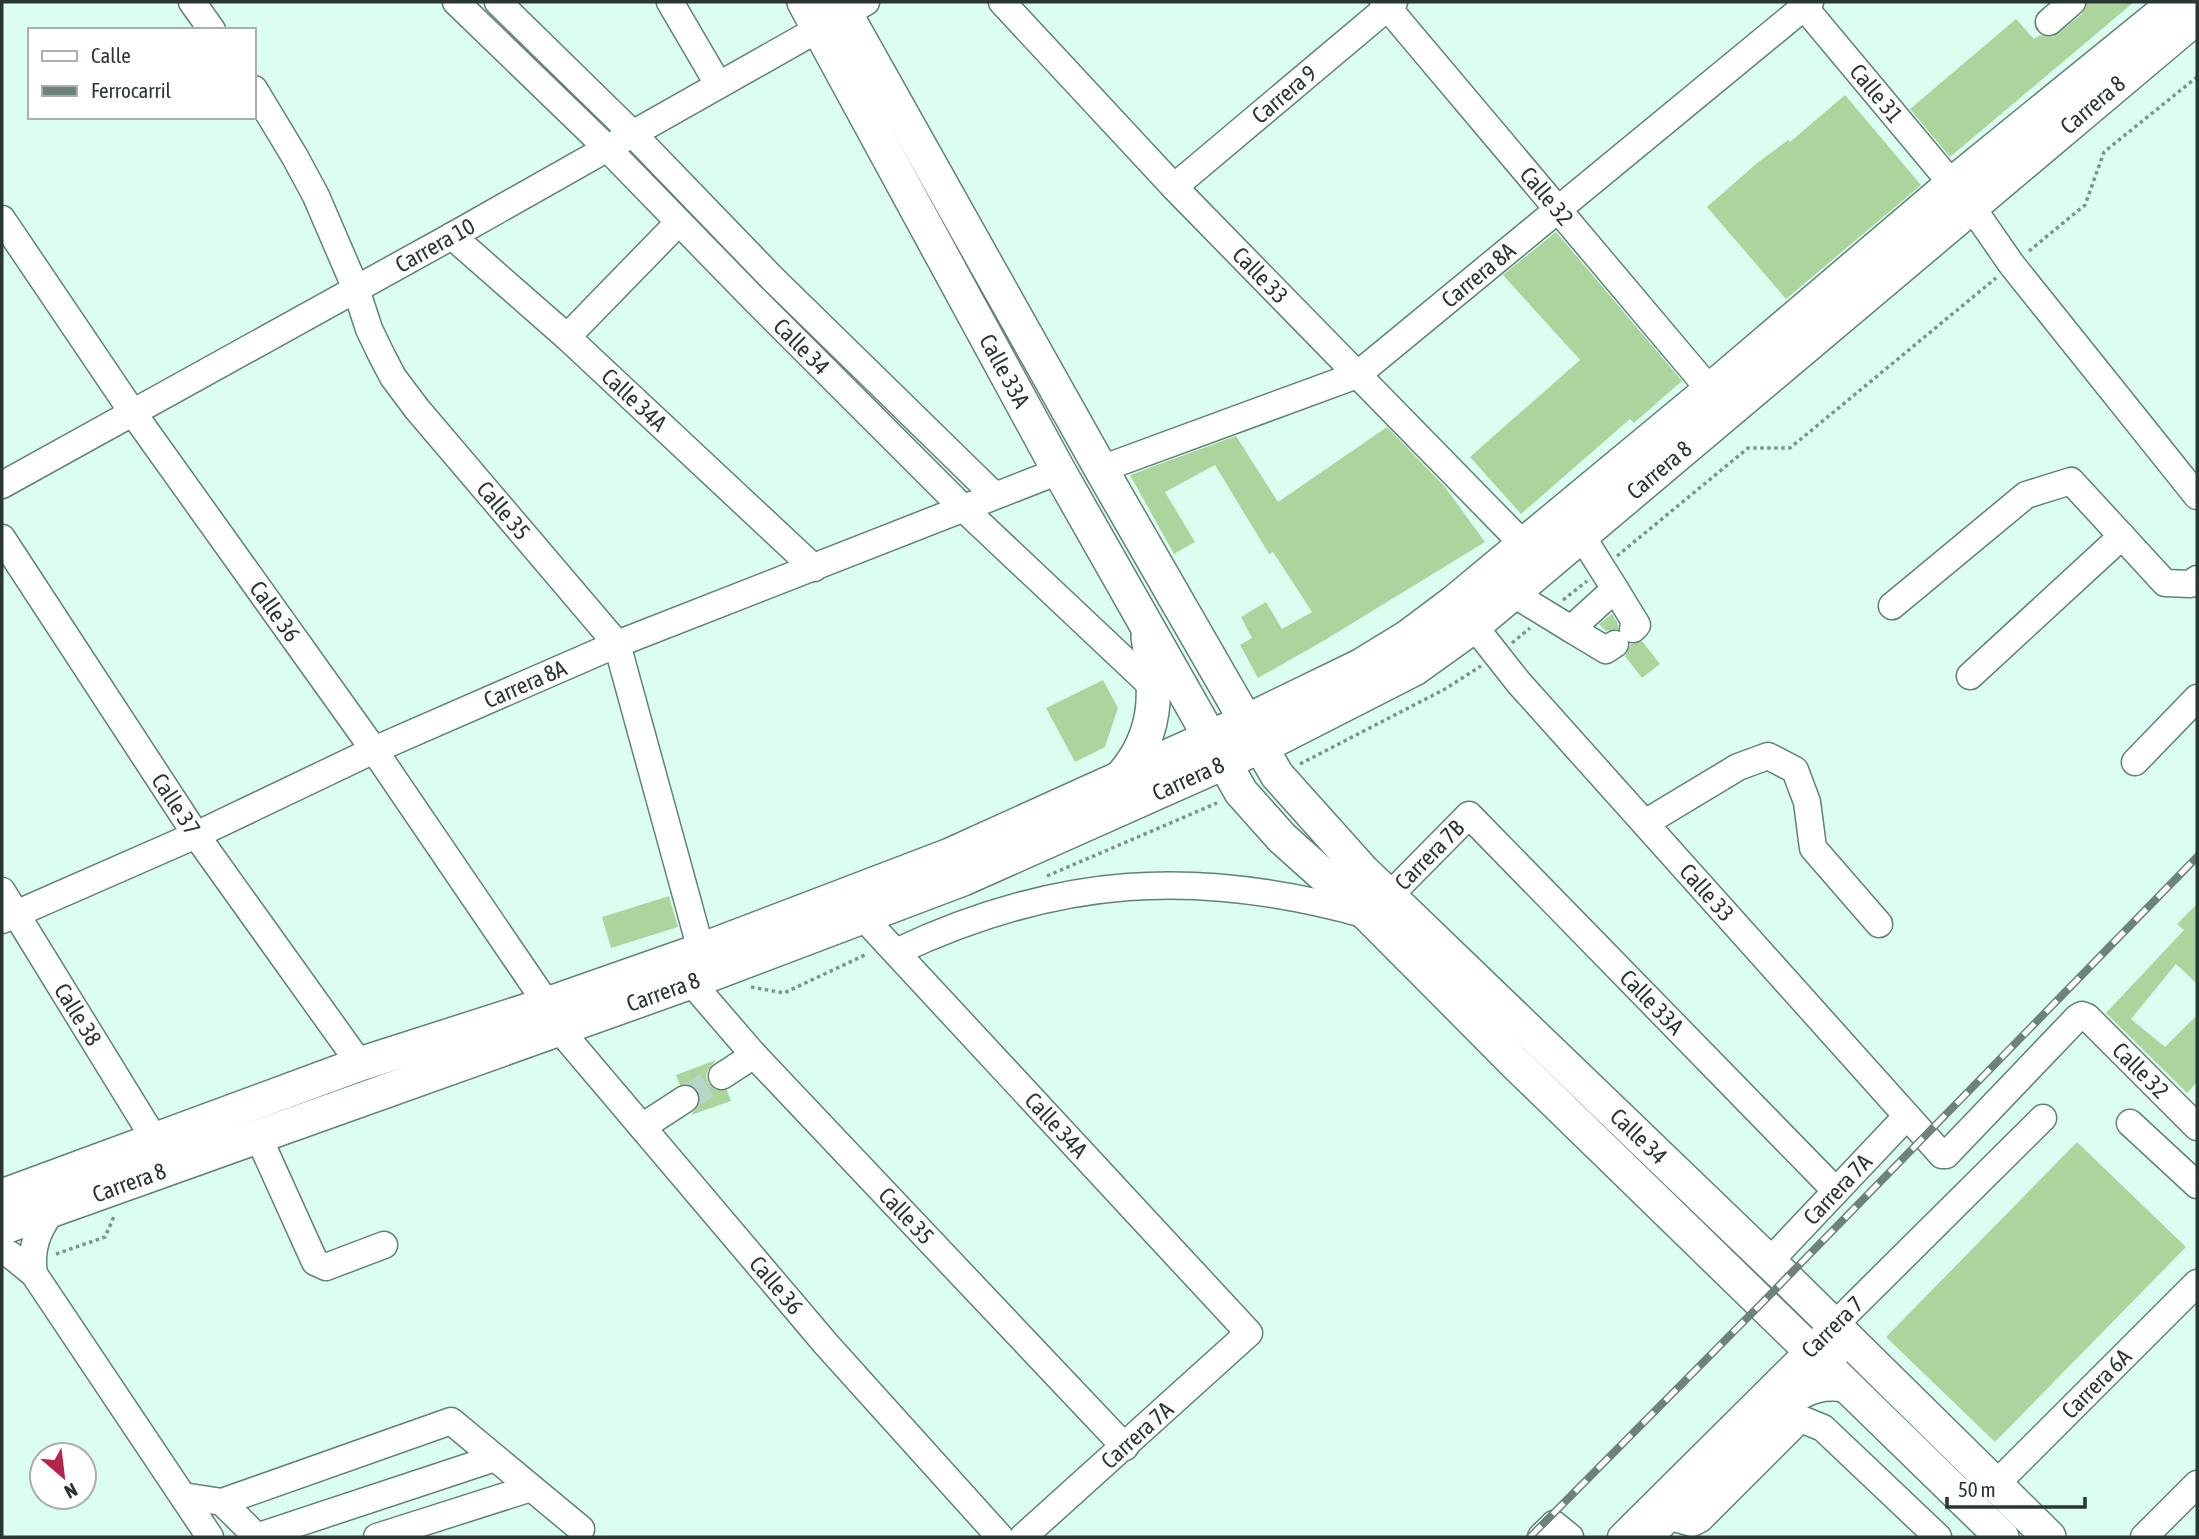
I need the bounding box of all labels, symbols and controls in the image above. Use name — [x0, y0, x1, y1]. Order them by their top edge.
legend — [28, 28, 256, 119]
text: Calle — [91, 43, 131, 67]
street label: Calle 31 — [1844, 59, 1908, 128]
street label: Carrera 9 — [1247, 60, 1322, 129]
street label: Carrera 8 — [2055, 70, 2130, 139]
text: Ferrocarril — [91, 78, 172, 102]
street label: Calle 32 — [1515, 162, 1579, 231]
street label: Carrera 10 — [391, 213, 479, 278]
street label: Carrera 8A — [1436, 237, 1521, 313]
street label: Calle 33 — [1227, 242, 1293, 309]
street label: Calle 34 — [768, 313, 835, 380]
street label: Calle 33A — [974, 330, 1035, 413]
street label: Calle 34A — [596, 363, 673, 437]
street label: Carrera 8 — [1622, 436, 1697, 504]
street label: Calle 35 — [471, 476, 535, 545]
street label: Calle 36 — [244, 576, 305, 647]
street label: Carrera 8A — [480, 654, 571, 713]
street label: Carrera 8 — [1148, 751, 1228, 806]
street label: Calle 37 — [146, 769, 205, 840]
street label: Carrera 7B — [1390, 815, 1469, 895]
street label: Calle 33 — [1674, 858, 1739, 927]
street label: Calle 33A — [1615, 965, 1689, 1040]
street label: Carrera 8 — [623, 967, 704, 1017]
street label: Calle 38 — [49, 979, 107, 1050]
street label: Calle 32 — [2107, 1037, 2174, 1104]
street label: Calle 34A — [1020, 1087, 1093, 1164]
street label: Calle 34 — [1605, 1103, 1672, 1169]
street label: Carrera 7A — [1798, 1148, 1878, 1230]
street label: Carrera 8 — [89, 1158, 169, 1208]
street label: Calle 35 — [873, 1182, 939, 1250]
street label: Calle 36 — [744, 1251, 808, 1320]
street label: Carrera 7 — [1796, 1291, 1869, 1363]
street label: Carrera 6A — [2056, 1343, 2137, 1424]
street label: Carrera 7A — [1096, 1396, 1179, 1474]
north arrow — [28, 1441, 98, 1511]
scale bar — [1947, 1466, 2085, 1510]
text: 50 m — [1958, 1477, 1996, 1501]
text: N — [61, 1479, 81, 1503]

